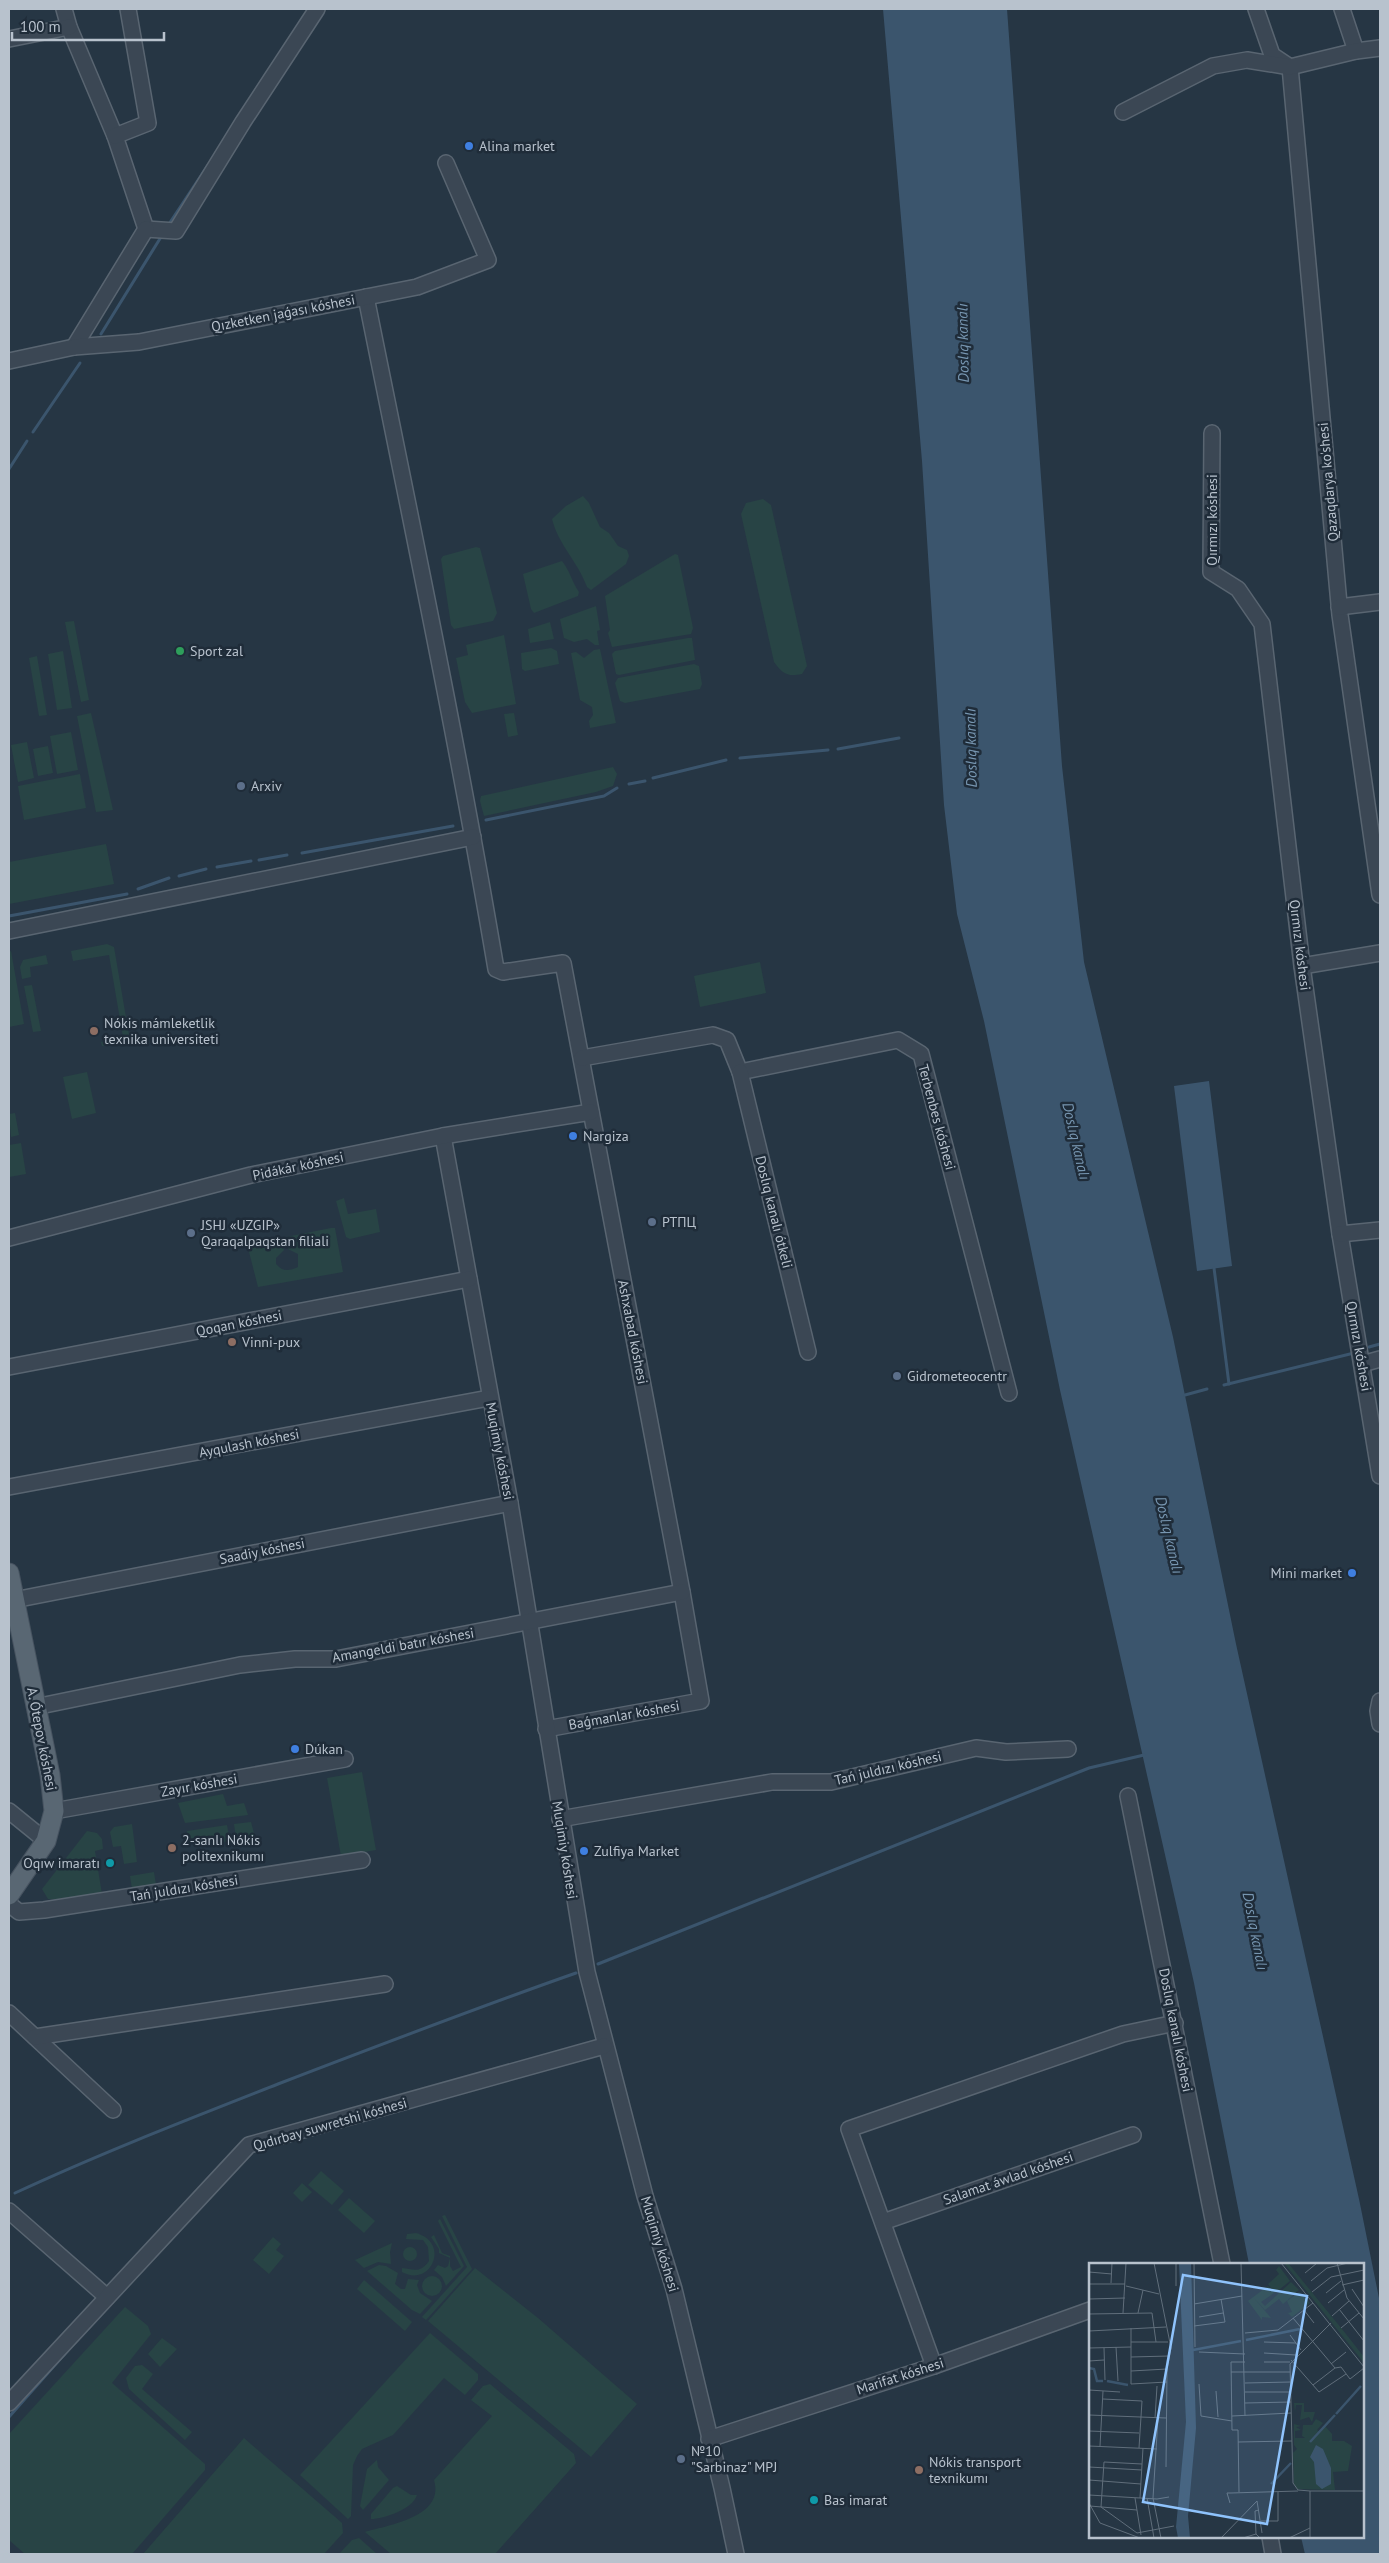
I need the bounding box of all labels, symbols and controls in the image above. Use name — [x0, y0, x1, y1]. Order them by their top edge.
scale bar — [12, 10, 165, 42]
text: 100 m — [20, 17, 61, 36]
place label: Alina market — [479, 137, 555, 155]
marker: Alina market — [463, 140, 475, 152]
street label: Qızketken jaǵası kóshesi — [210, 290, 356, 336]
water label: Doslıq kanalı — [952, 303, 973, 383]
street label: Qazaqdarya ko'shesi — [1314, 422, 1342, 542]
street label: Qırmızı kóshesi — [1203, 474, 1221, 566]
place label: Sport zal — [190, 642, 243, 660]
marker: Sport zal — [174, 645, 186, 657]
water label: Doslıq kanalı — [960, 708, 981, 788]
place label: Arxiv — [251, 777, 282, 795]
marker: Arxiv — [235, 780, 247, 792]
street label: Qırmızı kóshesi — [1286, 899, 1314, 991]
place label: Nókis mámleketlik texnika universiteti — [104, 1014, 219, 1048]
marker: Nókis mámleketlik texnika universiteti — [88, 1025, 100, 1037]
street label: Terbenbes kóshesi — [914, 1062, 960, 1172]
water label: Doslıq kanalı — [1058, 1100, 1095, 1182]
place label: Nargiza — [583, 1127, 629, 1145]
marker: Nargiza — [567, 1130, 579, 1142]
street label: Pidákár kóshesi — [251, 1148, 345, 1184]
street label: Doslıq kanalı ótkeli — [751, 1154, 797, 1270]
place label: РТПЦ — [662, 1213, 697, 1231]
place label: JSHJ «UZGIP» Qaraqalpaqstan filiali — [200, 1216, 329, 1250]
marker: РТПЦ — [646, 1216, 658, 1228]
marker: JSHJ «UZGIP» Qaraqalpaqstan filiali — [185, 1227, 197, 1239]
street label: Ashxabad kóshesi — [614, 1278, 652, 1386]
street label: Qırmızı kóshesi — [1342, 1299, 1376, 1393]
street label: Qoqan kóshesi — [194, 1306, 284, 1340]
place label: Vinni-pux — [241, 1333, 300, 1351]
marker: Vinni-pux — [226, 1336, 238, 1348]
place label: Gidrometeocentr — [907, 1367, 1007, 1385]
marker: Gidrometeocentr — [891, 1370, 903, 1382]
street label: Muqimiy kóshesi — [482, 1401, 518, 1501]
street label: Ayqulash kóshesi — [197, 1424, 301, 1462]
water label: Doslıq kanalı — [1151, 1494, 1188, 1576]
street label: Saadiy kóshesi — [218, 1534, 306, 1568]
place label: Mini market — [1271, 1564, 1342, 1582]
marker: Mini market — [1346, 1567, 1358, 1579]
street label: Amangeldi batır kóshesi — [331, 1624, 475, 1666]
street label: A. Ótepov kóshesi — [23, 1686, 61, 1792]
street label: Baǵmanlar kóshesi — [567, 1696, 681, 1734]
place label: Dúkan — [305, 1740, 343, 1758]
marker: Dúkan — [289, 1743, 301, 1755]
street label: Tań juldızı kóshesi — [833, 1747, 943, 1789]
street label: Zayır kóshesi — [159, 1769, 239, 1801]
street label: Muqimiy kóshesi — [548, 1800, 582, 1900]
place label: 2-sanlı Nókis politexnikumı — [182, 1831, 264, 1865]
marker: 2-sanlı Nókis politexnikumı — [166, 1842, 178, 1854]
place label: Zulfiya Market — [594, 1842, 679, 1860]
marker: Zulfiya Market — [578, 1845, 590, 1857]
place label: Oqıw imaratı — [23, 1854, 100, 1872]
marker: Oqıw imaratı — [104, 1857, 116, 1869]
street label: Tań juldızı kóshesi — [129, 1871, 239, 1905]
water label: Doslıq kanalı — [1239, 1890, 1272, 1972]
street label: Doslıq kanalı kóshesi — [1155, 1967, 1197, 2093]
street label: Qıdırbay suwretshi kóshesi — [251, 2093, 409, 2155]
street label: Salamat áwlad kóshesi — [941, 2147, 1075, 2209]
street label: Muqimiy kóshesi — [637, 2194, 683, 2294]
inset map — [1089, 2263, 1364, 2538]
street label: Marifat kóshesi — [854, 2353, 946, 2399]
place label: №10 "Sarbinaz" MPJ — [691, 2442, 777, 2476]
marker: №10 "Sarbinaz" MPJ — [675, 2453, 687, 2465]
place label: Nókis transport texnikumı — [929, 2453, 1021, 2487]
marker: Nókis transport texnikumı — [913, 2464, 925, 2476]
place label: Bas imarat — [824, 2491, 888, 2509]
marker: Bas imarat — [808, 2494, 820, 2506]

